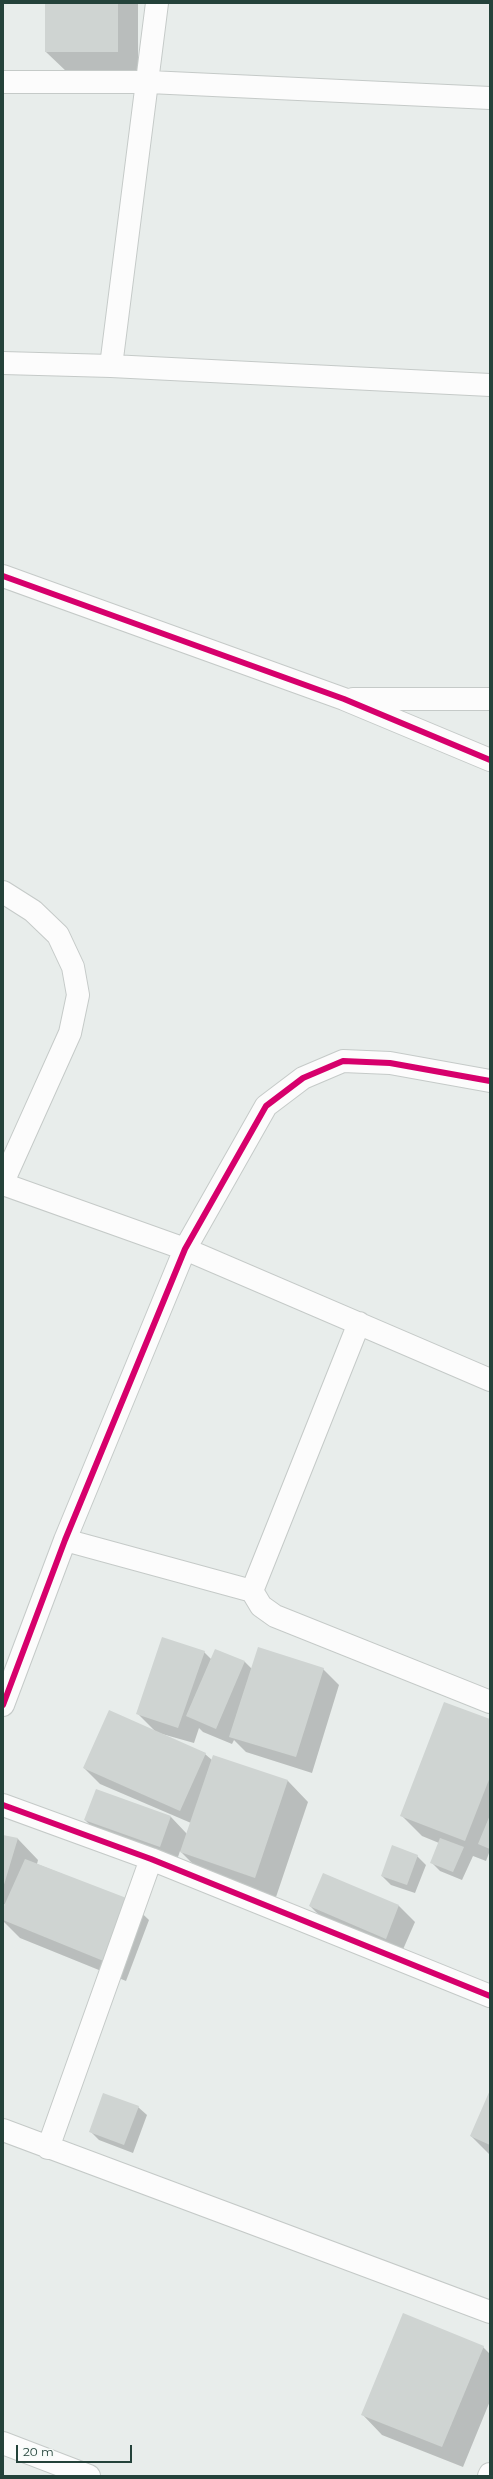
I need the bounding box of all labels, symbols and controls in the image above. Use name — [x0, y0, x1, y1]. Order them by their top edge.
scale bar — [18, 2437, 134, 2463]
text: 20 m — [23, 2444, 54, 2459]

